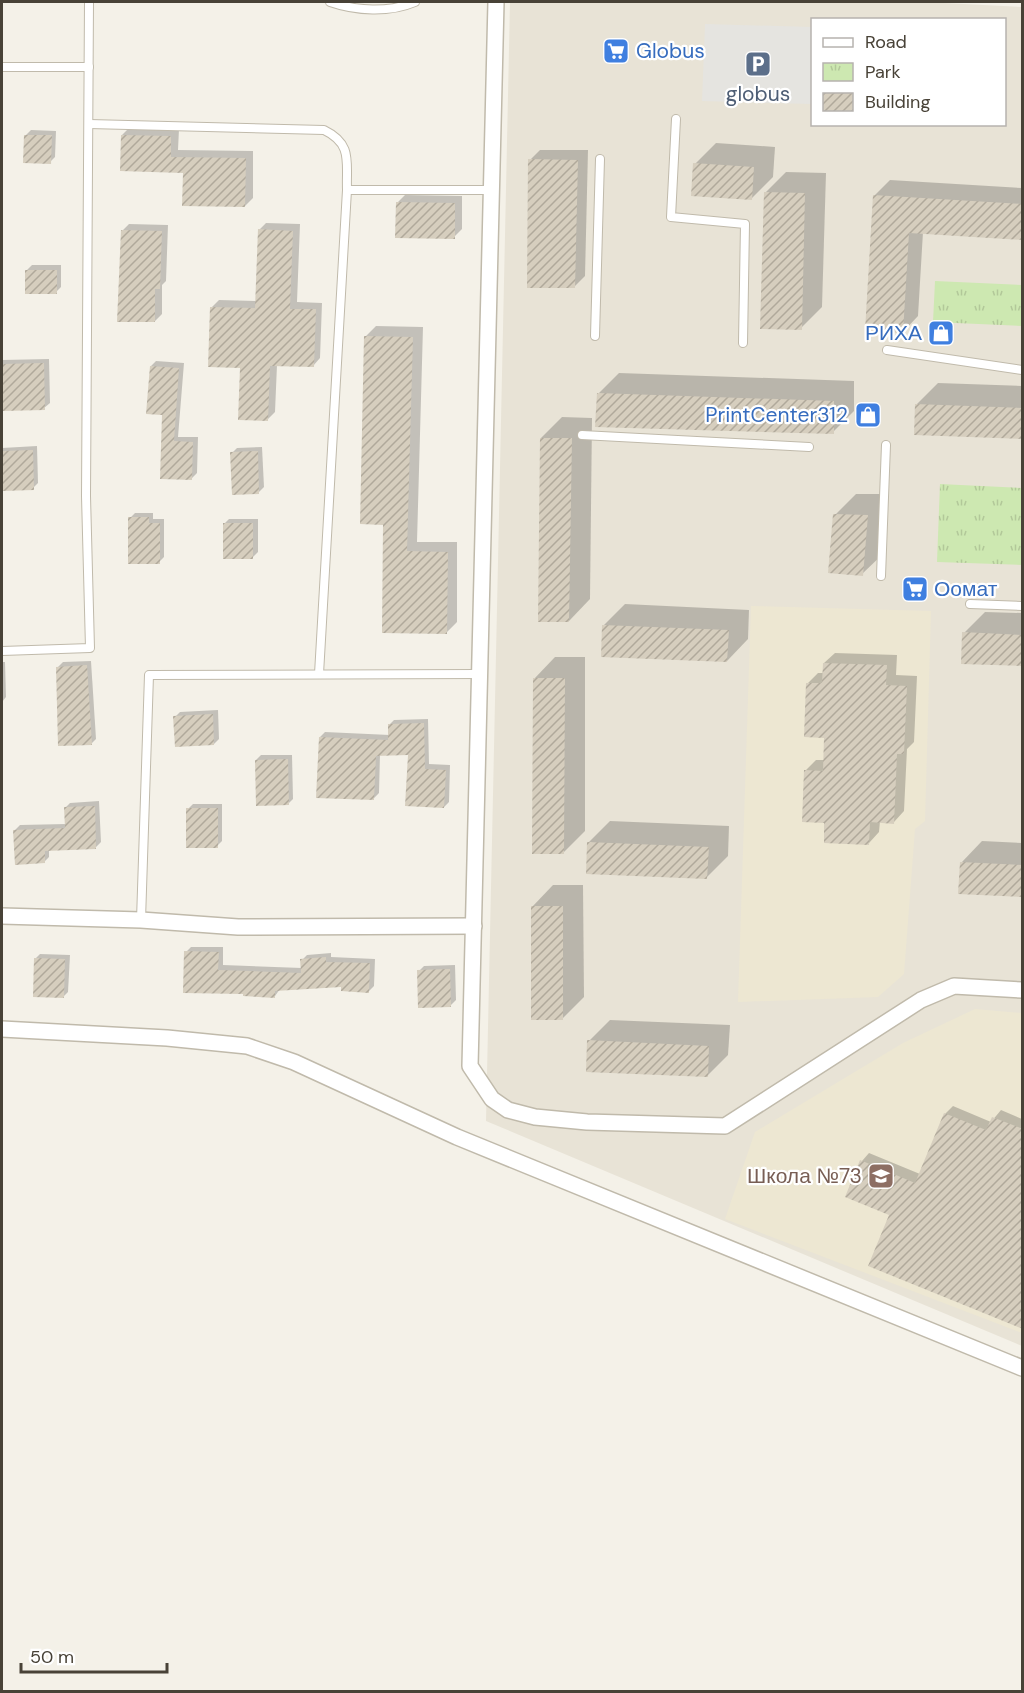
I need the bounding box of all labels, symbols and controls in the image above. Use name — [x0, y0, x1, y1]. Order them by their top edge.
legend — [811, 18, 1006, 126]
text: Road — [865, 30, 907, 54]
supermarket icon: Globus — [601, 36, 631, 66]
place label: Globus — [636, 37, 705, 65]
parking icon: globus — [743, 49, 773, 79]
text: Park — [865, 60, 901, 84]
place label: globus — [726, 80, 790, 108]
text: Building — [865, 90, 930, 114]
shop icon: РИХА — [926, 318, 956, 348]
place label: РИХА — [865, 319, 922, 347]
shop icon: PrintCenter312 — [853, 400, 883, 430]
place label: PrintCenter312 — [705, 401, 848, 429]
supermarket icon: Оомат — [900, 574, 930, 604]
place label: Оомат — [934, 575, 998, 603]
school or university icon: Школа №73 — [866, 1161, 896, 1191]
place label: Школа №73 — [747, 1162, 862, 1190]
scale bar — [21, 1636, 166, 1674]
text: 50 m — [30, 1645, 74, 1669]

